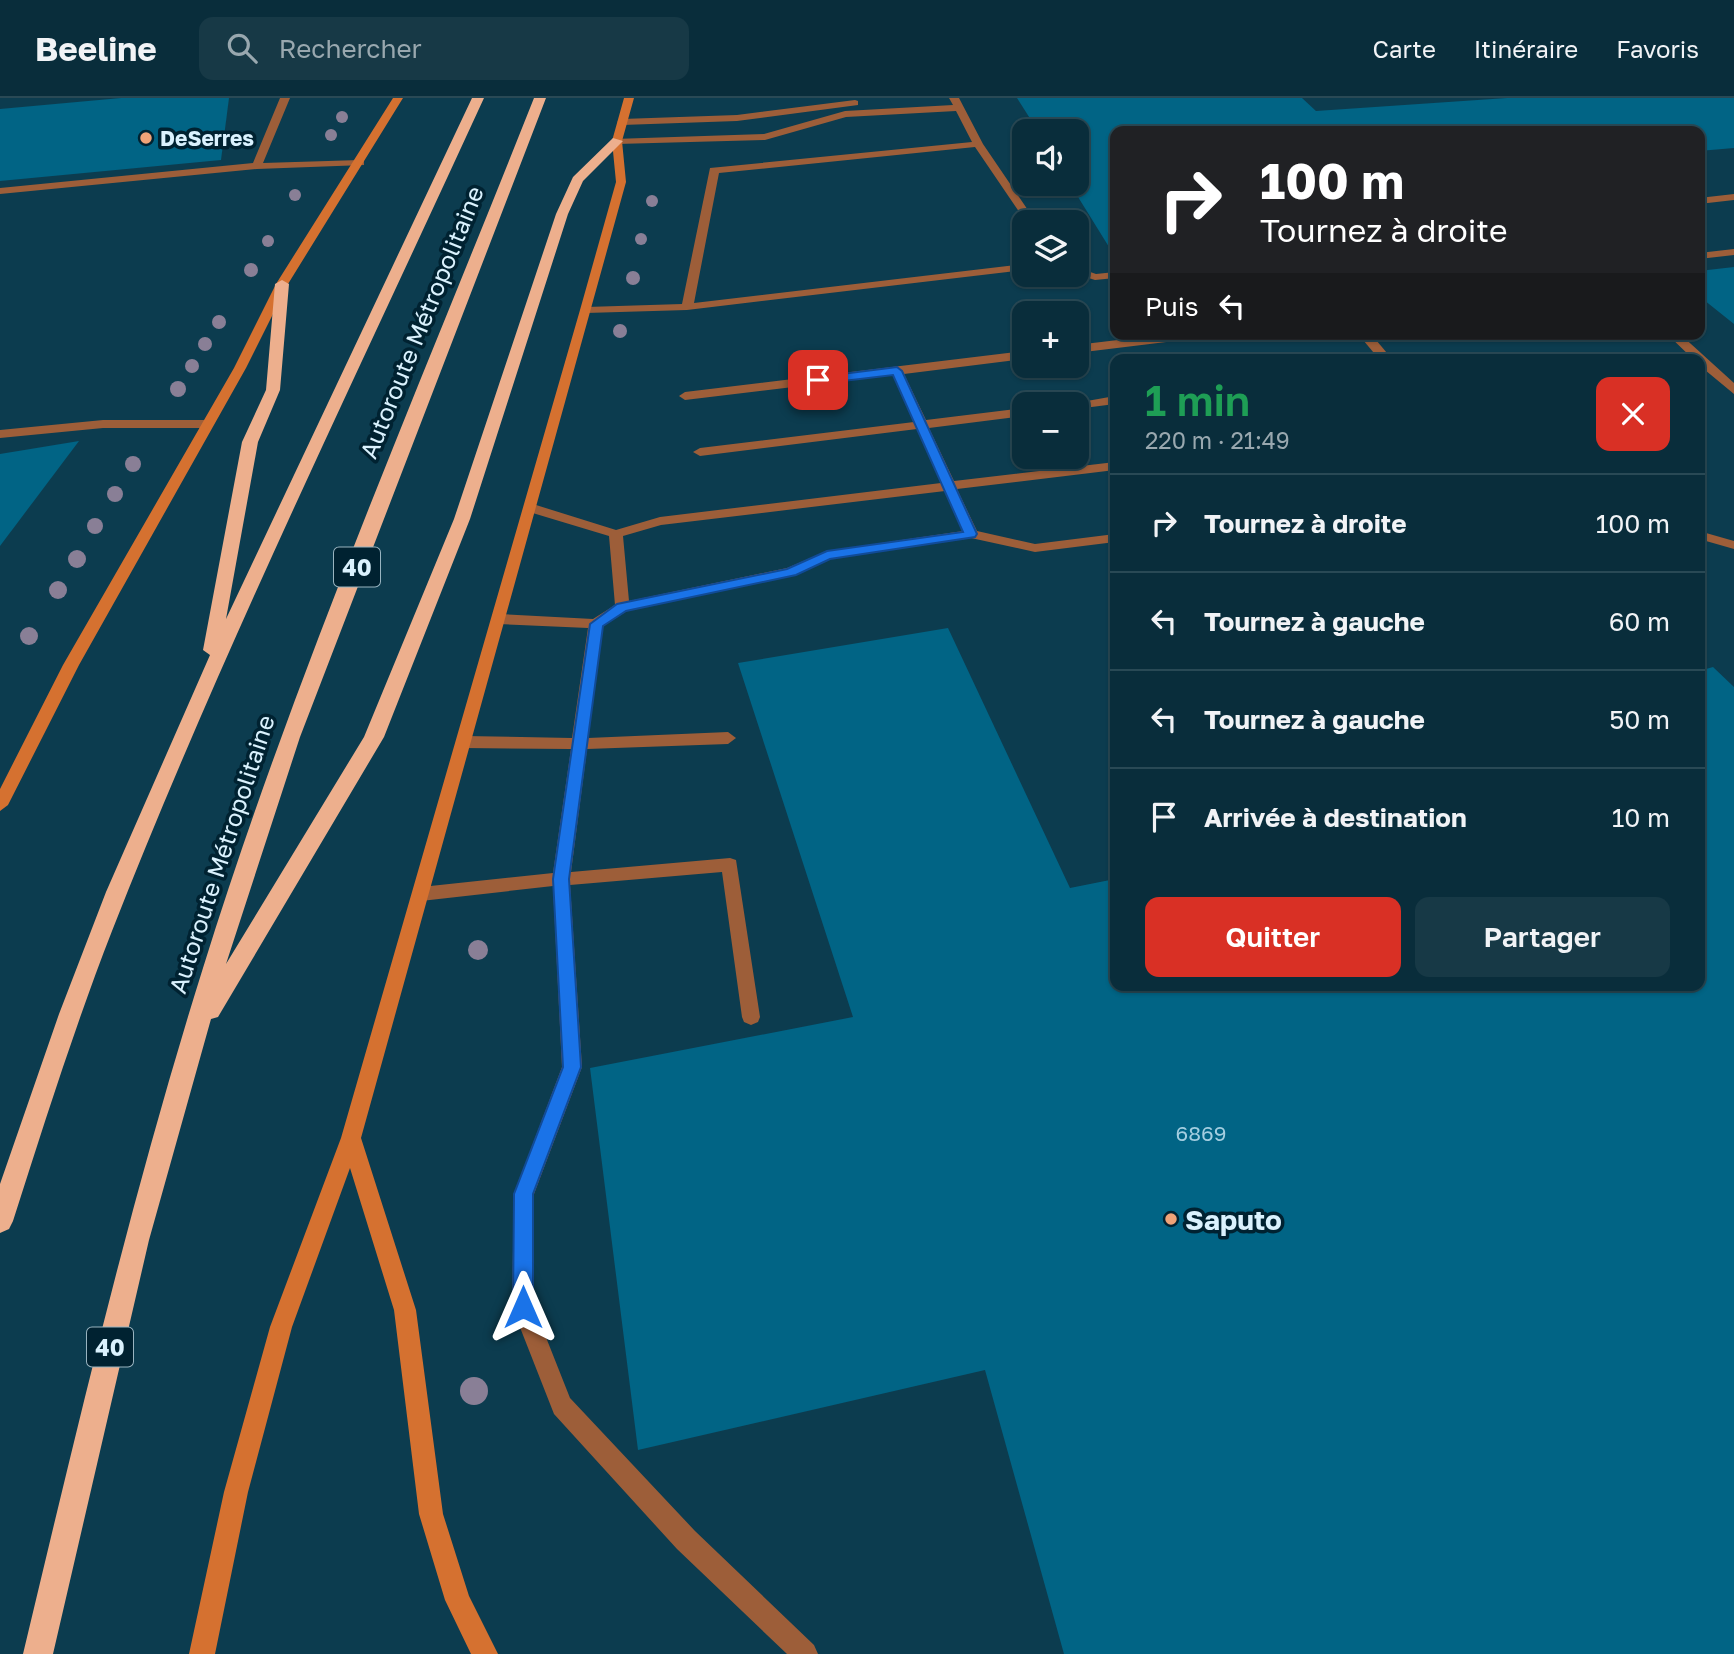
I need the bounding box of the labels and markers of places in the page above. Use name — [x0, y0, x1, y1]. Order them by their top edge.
place label: DeSerres — [160, 125, 254, 151]
marker: DeSerres — [138, 130, 154, 146]
pin — [788, 350, 848, 410]
place label: Saputo — [1185, 1203, 1282, 1236]
marker: Saputo — [1163, 1211, 1179, 1227]

